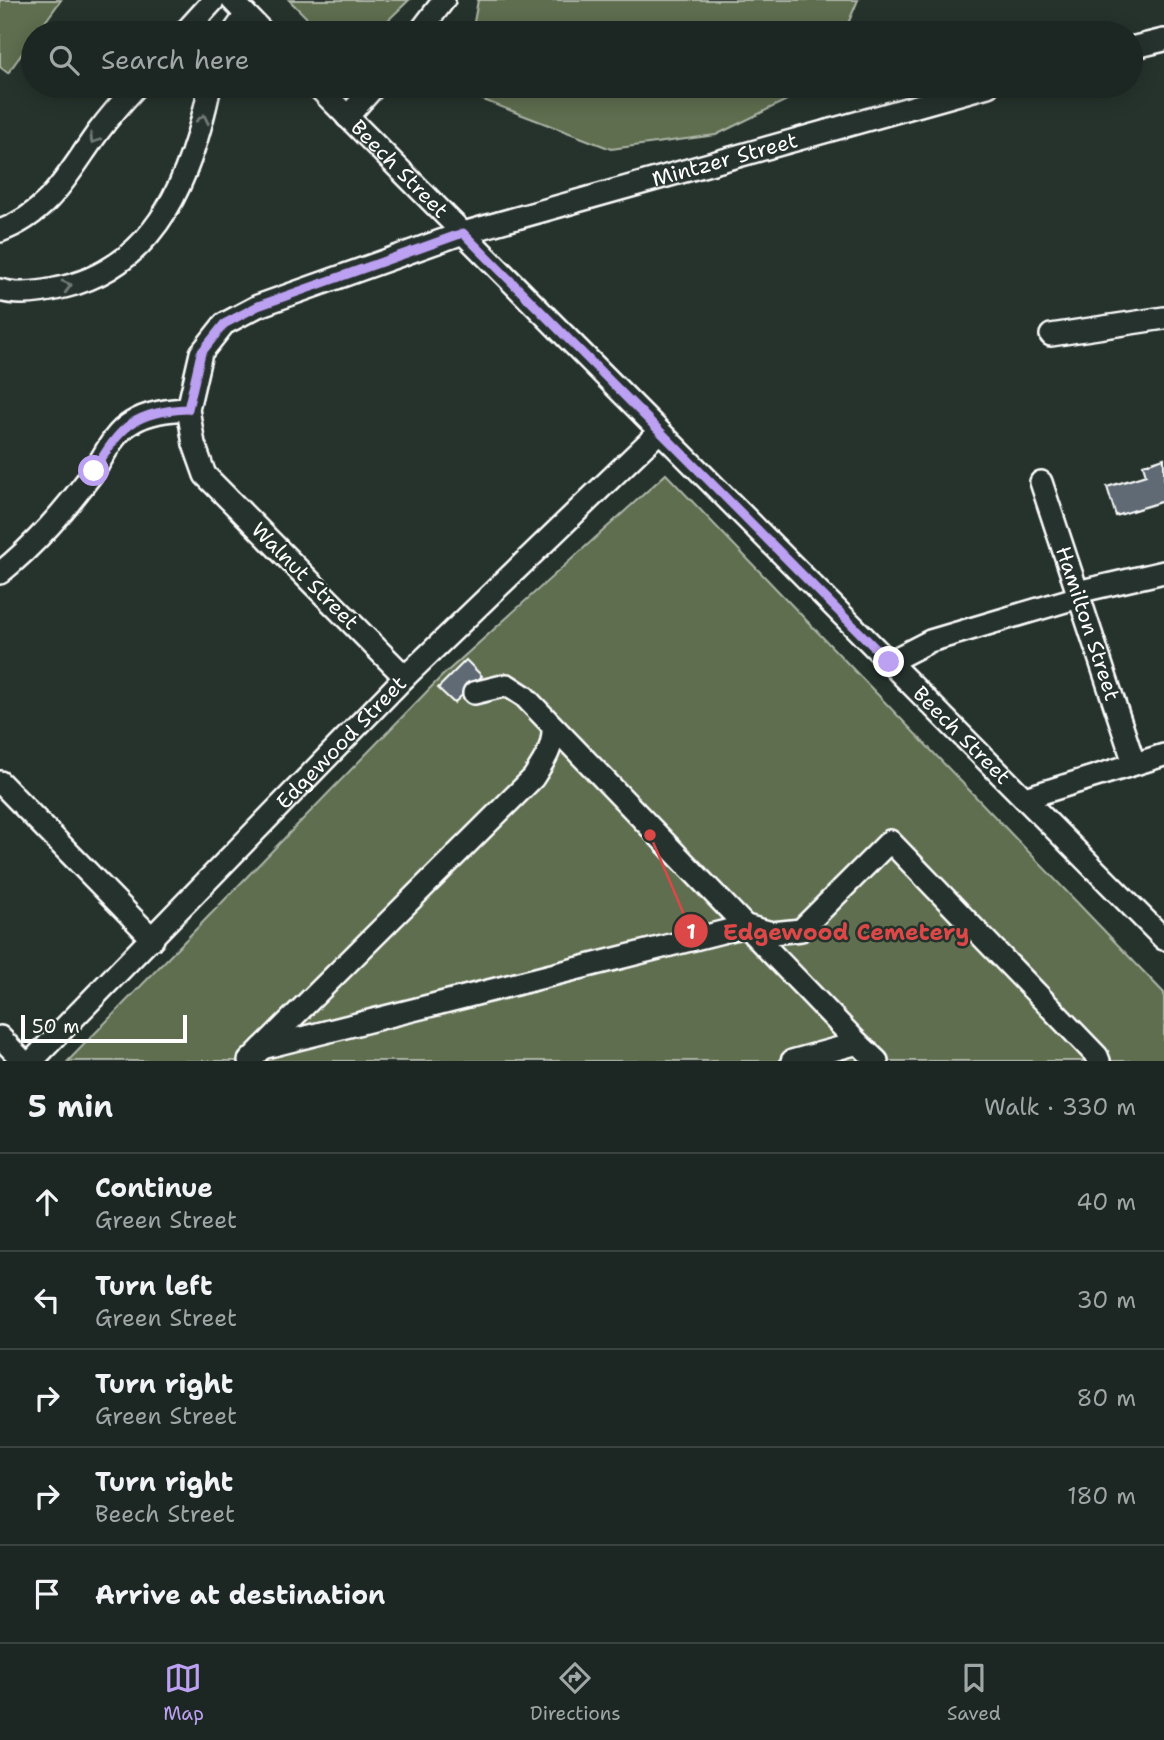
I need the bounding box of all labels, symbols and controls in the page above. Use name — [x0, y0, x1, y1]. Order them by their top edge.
search box — [21, 21, 1143, 98]
icon: search — [45, 41, 83, 79]
text: Search here — [101, 42, 250, 77]
one-way arrow — [195, 113, 210, 125]
street label: Beech Street — [344, 114, 454, 224]
street label: Mintzer Street — [649, 126, 801, 193]
one-way arrow — [90, 131, 103, 144]
one-way arrow — [61, 280, 73, 294]
route start — [78, 455, 109, 486]
street label: Walnut Street — [245, 516, 365, 636]
street label: Hamilton Street — [1049, 543, 1126, 704]
route end — [873, 646, 904, 677]
street label: Edgewood Street — [270, 670, 413, 815]
street label: Beech Street — [907, 680, 1017, 791]
callout: Edgewood Cemetery — [673, 909, 983, 953]
text: Edgewood Cemetery — [723, 917, 969, 947]
text: 1 — [686, 918, 696, 946]
scale bar — [21, 1012, 187, 1044]
text: 50 m — [32, 1014, 80, 1039]
text: 5 min — [28, 1086, 113, 1127]
text: Walk · 330 m — [984, 1092, 1136, 1122]
text: Continue — [95, 1170, 213, 1205]
icon: ahead — [28, 1183, 66, 1221]
text: 40 m — [1076, 1187, 1136, 1217]
text: Green Street — [95, 1205, 237, 1235]
text: Turn left — [95, 1268, 212, 1303]
icon: left — [28, 1281, 66, 1319]
text: 30 m — [1077, 1285, 1136, 1315]
text: Green Street — [95, 1303, 237, 1333]
text: Turn right — [95, 1366, 233, 1401]
icon: right — [28, 1379, 66, 1417]
text: 80 m — [1077, 1383, 1136, 1413]
text: Green Street — [95, 1401, 237, 1431]
text: Turn right — [95, 1464, 233, 1499]
icon: right — [28, 1477, 66, 1515]
text: 180 m — [1067, 1481, 1136, 1511]
text: Beech Street — [95, 1499, 235, 1529]
icon: arrive — [28, 1575, 66, 1613]
text: Arrive at destination — [95, 1577, 385, 1612]
tab: Map — [163, 1659, 204, 1726]
tab: Directions — [530, 1659, 621, 1726]
tab: Saved — [947, 1659, 1001, 1726]

